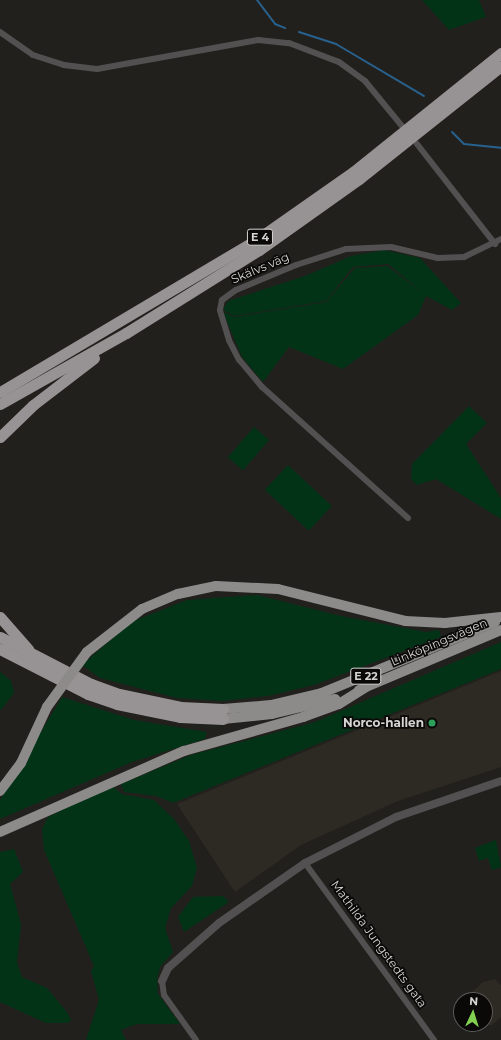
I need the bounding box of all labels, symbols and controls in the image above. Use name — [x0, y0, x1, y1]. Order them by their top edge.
road number: E 4 — [246, 228, 274, 246]
street label: Skälvs väg — [229, 249, 291, 287]
street label: Linköpingsvägen — [389, 615, 489, 669]
road number: E 22 — [350, 667, 382, 685]
place label: Norco-hallen — [343, 716, 424, 730]
marker: Norco-hallen — [427, 718, 437, 728]
street label: Mathilda Jungstedts gata — [328, 878, 430, 1010]
north arrow — [453, 992, 493, 1032]
text: N — [469, 994, 479, 1008]

